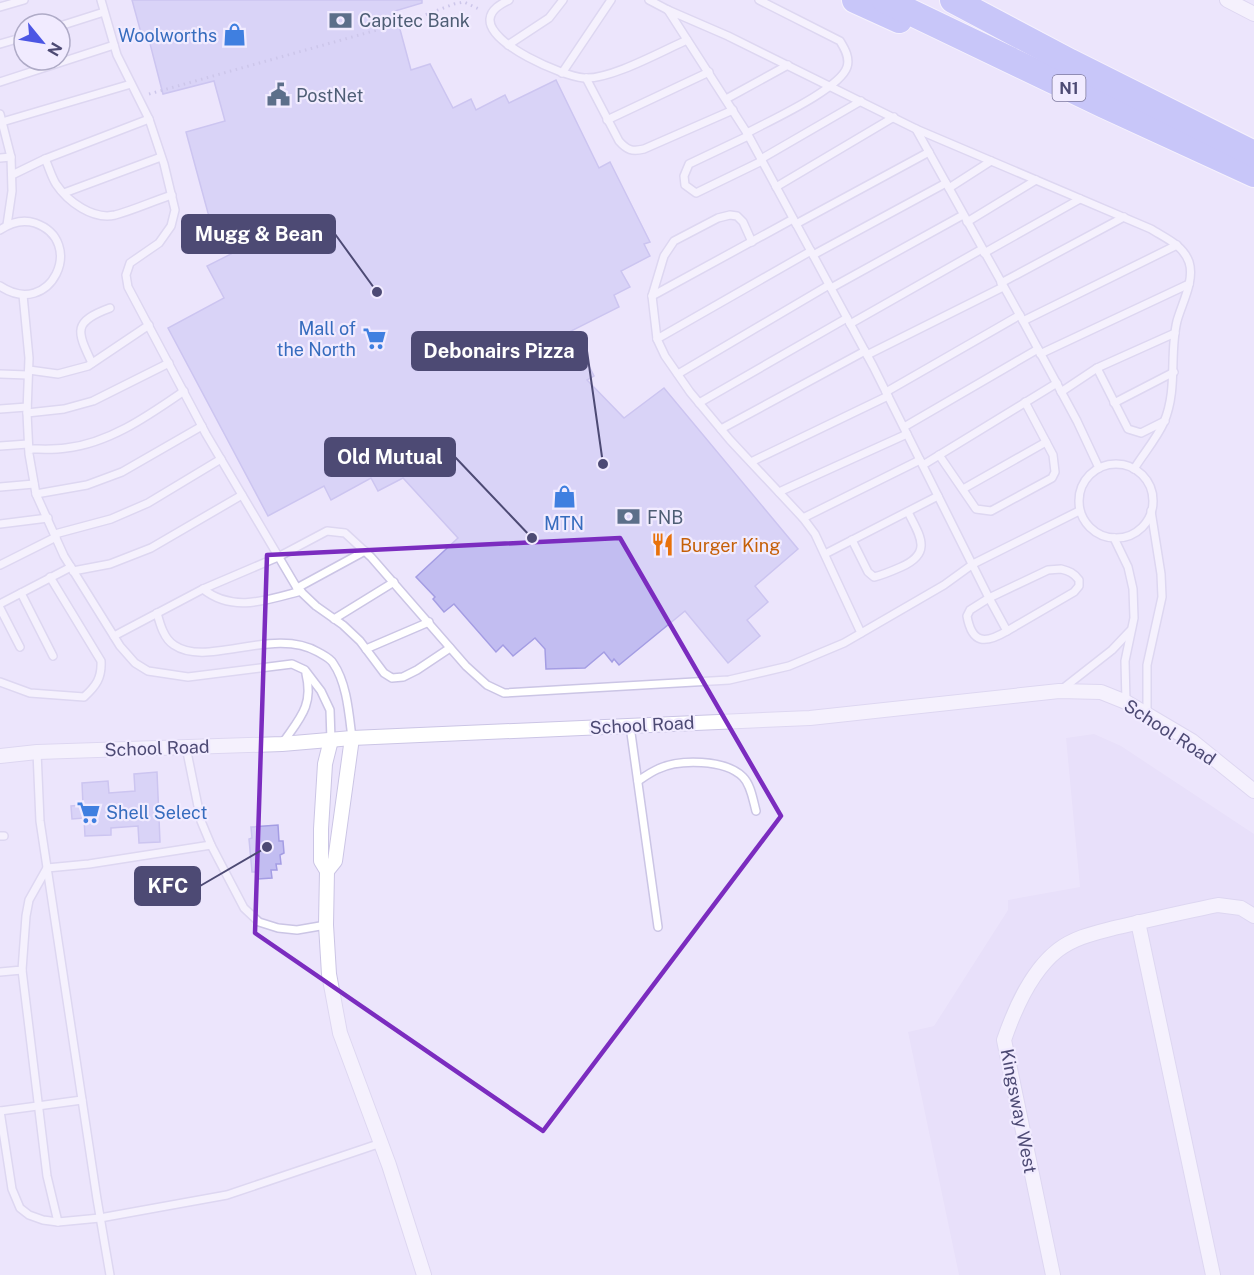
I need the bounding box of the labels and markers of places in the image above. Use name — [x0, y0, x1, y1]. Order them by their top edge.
bank icon: Capitec Bank — [328, 7, 354, 33]
place label: Capitec Bank — [359, 10, 470, 31]
shop icon: Woolworths — [222, 22, 248, 48]
place label: Woolworths — [118, 25, 217, 46]
public building icon: PostNet — [265, 82, 291, 108]
place label: PostNet — [296, 85, 364, 106]
callout: Mugg & Bean — [182, 215, 335, 253]
place label: Mall of the North — [276, 318, 356, 360]
supermarket icon: Mall of the North — [361, 325, 387, 351]
callout: Debonairs Pizza — [412, 332, 587, 370]
callout: Old Mutual — [325, 438, 455, 476]
shop icon: MTN — [551, 484, 577, 510]
bank icon: FNB — [616, 504, 642, 530]
place label: FNB — [647, 507, 683, 528]
place label: MTN — [544, 513, 584, 534]
restaurant icon: Burger King — [649, 532, 675, 558]
place label: Burger King — [680, 535, 780, 556]
supermarket icon: Shell Select — [75, 799, 101, 825]
place label: Shell Select — [106, 802, 207, 823]
callout: KFC — [135, 867, 200, 905]

